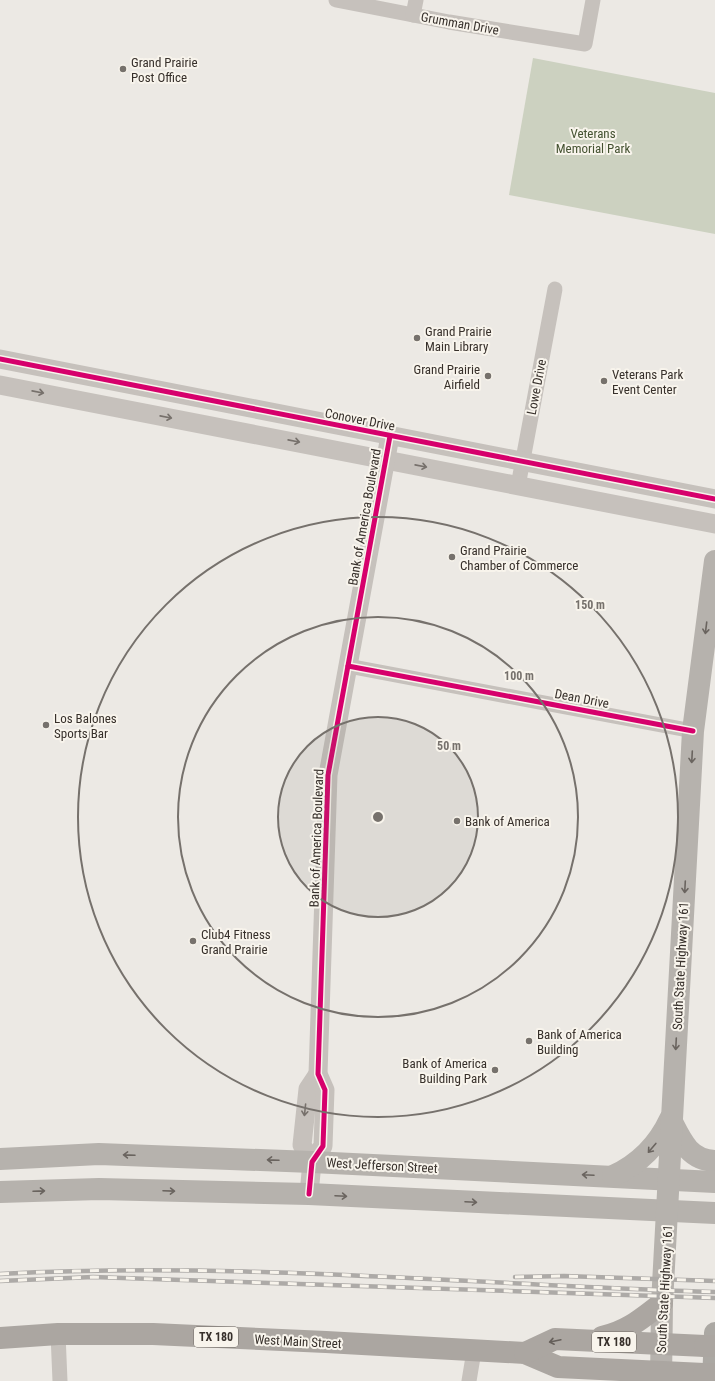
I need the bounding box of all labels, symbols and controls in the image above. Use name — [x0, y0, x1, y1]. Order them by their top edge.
street label: Grumman Drive — [420, 9, 500, 38]
place label: Grand Prairie Post Office — [131, 55, 198, 85]
marker: Grand Prairie Post Office — [118, 64, 128, 74]
park label: Veterans Memorial Park — [556, 126, 630, 156]
place label: Grand Prairie Main Library — [425, 324, 492, 354]
marker: Grand Prairie Main Library — [412, 333, 422, 343]
street label: Lowe Drive — [524, 358, 549, 416]
place label: Grand Prairie Airfield — [413, 362, 480, 392]
place label: Veterans Park Event Center — [612, 367, 684, 397]
marker: Grand Prairie Airfield — [483, 371, 493, 381]
marker: Veterans Park Event Center — [599, 376, 609, 386]
one-way arrow — [31, 388, 44, 396]
street label: Conover Drive — [324, 405, 396, 434]
one-way arrow — [159, 413, 172, 421]
one-way arrow — [287, 438, 300, 446]
street label: Bank of America Boulevard — [345, 448, 384, 587]
one-way arrow — [414, 463, 427, 471]
place label: Grand Prairie Chamber of Commerce — [460, 543, 578, 573]
marker: Grand Prairie Chamber of Commerce — [447, 552, 457, 562]
text: 150 m — [575, 598, 605, 612]
one-way arrow — [703, 621, 710, 634]
text: 100 m — [504, 669, 534, 683]
street label: Dean Drive — [553, 686, 610, 711]
place label: Los Balones Sports Bar — [54, 711, 117, 741]
marker: Los Balones Sports Bar — [41, 720, 51, 730]
text: 50 m — [437, 739, 461, 753]
one-way arrow — [688, 750, 695, 763]
street label: Bank of America Boulevard — [307, 769, 326, 907]
centre of rings — [371, 810, 385, 824]
place label: Bank of America — [465, 814, 550, 829]
marker: Bank of America — [452, 816, 462, 826]
one-way arrow — [681, 880, 688, 893]
street label: South State Highway 161 — [670, 902, 691, 1031]
place label: Club4 Fitness Grand Prairie — [201, 927, 271, 957]
marker: Club4 Fitness Grand Prairie — [188, 936, 198, 946]
place label: Bank of America Building — [537, 1027, 622, 1057]
marker: Bank of America Building — [524, 1036, 534, 1046]
one-way arrow — [673, 1037, 680, 1050]
place label: Bank of America Building Park — [402, 1056, 487, 1086]
marker: Bank of America Building Park — [490, 1065, 500, 1075]
one-way arrow — [302, 1103, 309, 1116]
one-way arrow — [648, 1142, 657, 1153]
one-way arrow — [123, 1152, 136, 1159]
street label: West Jefferson Street — [326, 1155, 438, 1176]
one-way arrow — [267, 1157, 280, 1164]
one-way arrow — [582, 1171, 595, 1179]
one-way arrow — [32, 1187, 45, 1195]
one-way arrow — [162, 1187, 175, 1194]
one-way arrow — [334, 1192, 347, 1199]
one-way arrow — [464, 1198, 477, 1205]
street label: South State Highway 161 — [654, 1225, 675, 1354]
road number: TX 180 — [194, 1327, 238, 1347]
street label: West Main Street — [254, 1332, 342, 1351]
road number: TX 180 — [592, 1332, 636, 1352]
one-way arrow — [548, 1337, 561, 1345]

